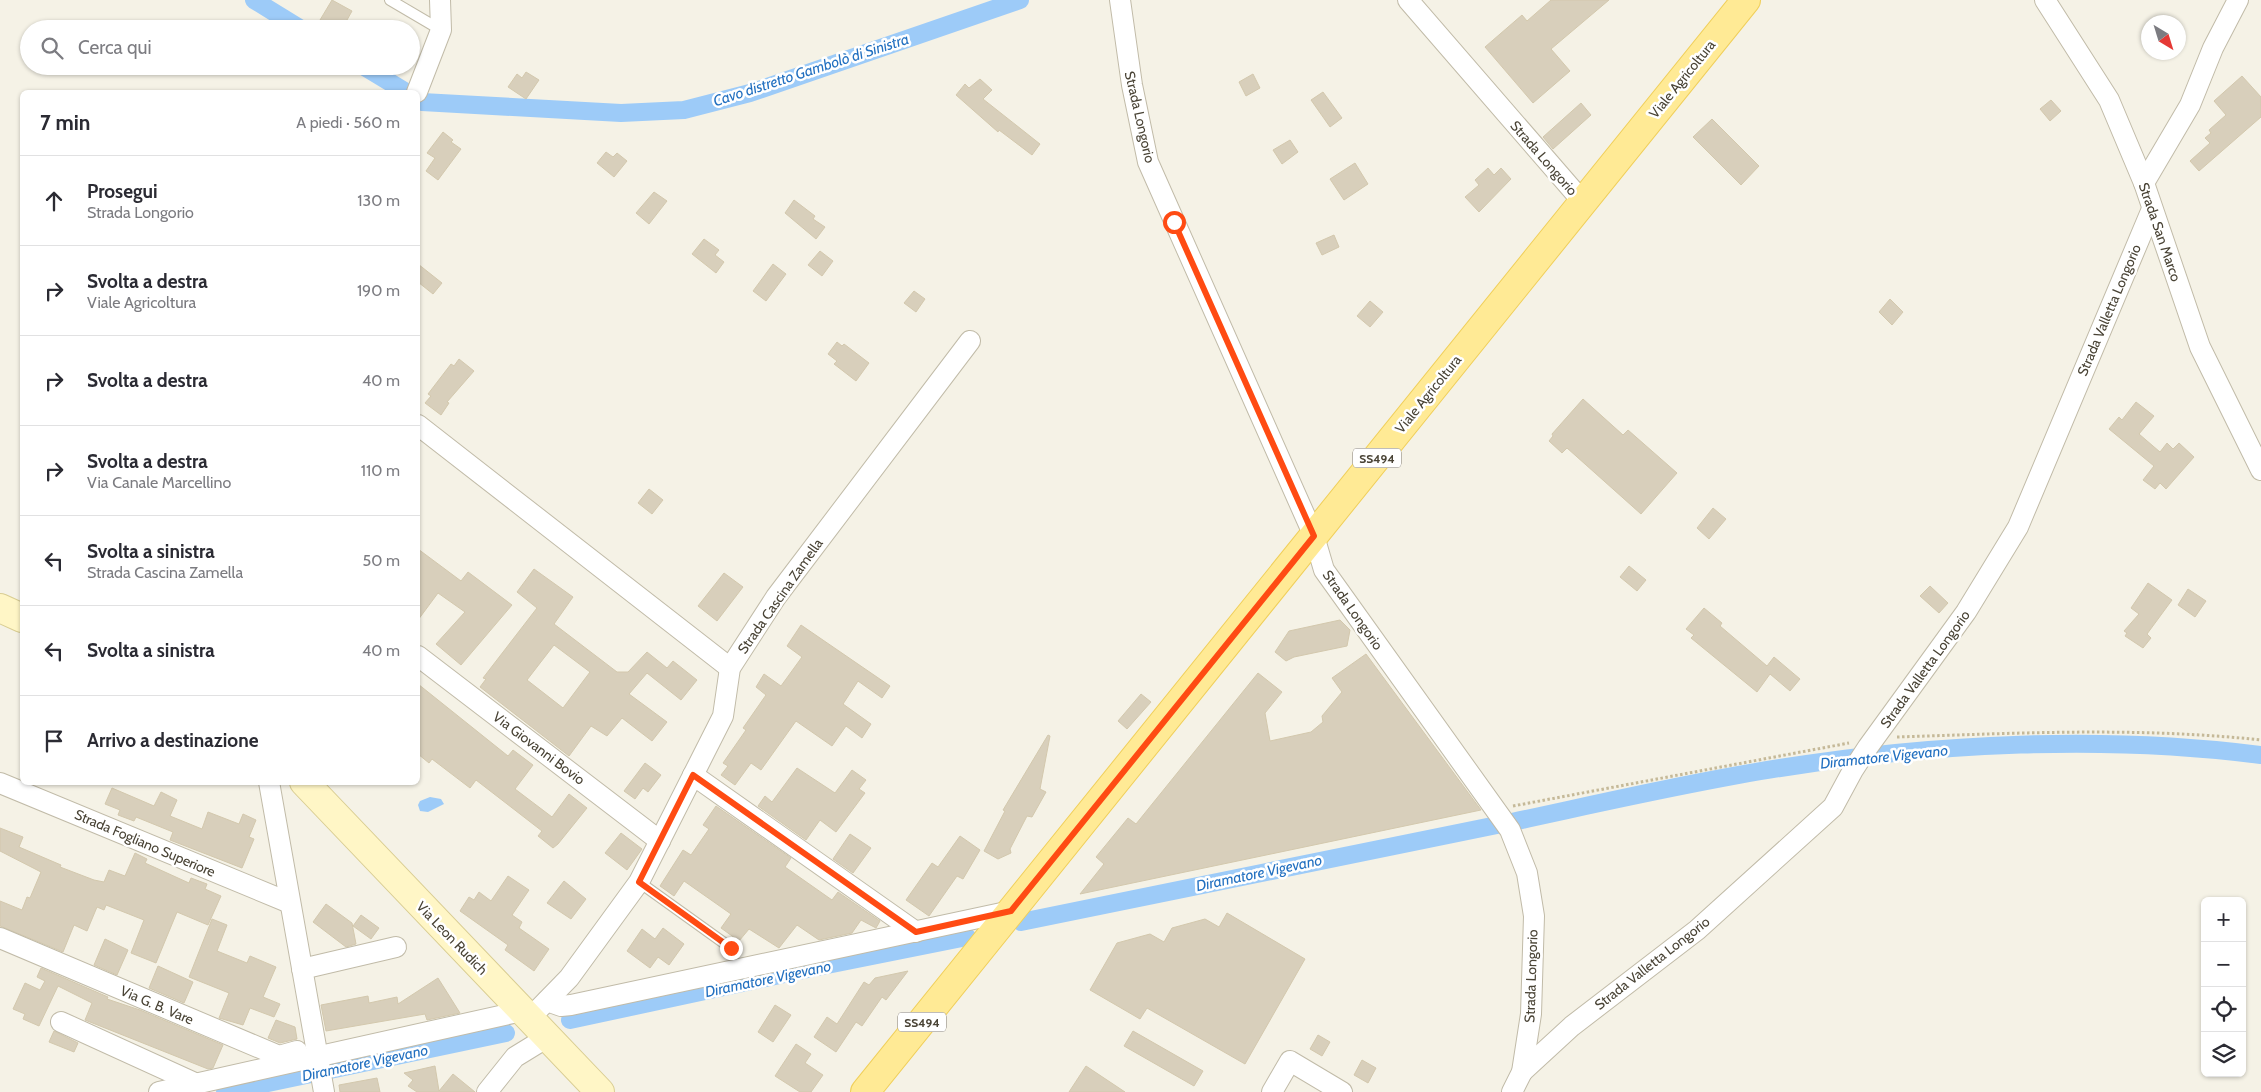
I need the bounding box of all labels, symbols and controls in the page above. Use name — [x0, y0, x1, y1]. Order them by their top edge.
north arrow — [2141, 15, 2186, 60]
search box — [20, 20, 420, 75]
water label: Cavo distretto Gambolò di Sinistra — [711, 30, 911, 110]
icon: search — [38, 34, 66, 62]
text: Cerca qui — [78, 36, 152, 59]
street label: Viale Agricoltura — [1645, 36, 1719, 122]
street label: Strada Longorio — [1121, 69, 1159, 165]
text: 7 min — [40, 110, 90, 135]
text: A piedi · 560 m — [296, 113, 400, 132]
street label: Strada Longorio — [1507, 117, 1582, 199]
text: Prosegui — [87, 180, 158, 203]
street label: Strada San Marco — [2135, 180, 2185, 284]
icon: ahead — [40, 187, 68, 215]
text: 130 m — [357, 191, 400, 210]
text: Strada Longorio — [87, 203, 194, 222]
route start — [1163, 211, 1186, 234]
street label: Strada Valletta Longorio — [2073, 241, 2145, 379]
text: Svolta a destra — [87, 270, 208, 293]
icon: right — [40, 277, 68, 305]
text: 190 m — [357, 281, 400, 300]
text: Viale Agricoltura — [87, 293, 196, 312]
street label: Viale Agricoltura — [1391, 351, 1465, 437]
icon: right — [40, 367, 68, 395]
text: Svolta a destra — [87, 369, 208, 392]
text: 40 m — [362, 371, 400, 390]
road number: SS494 — [1353, 448, 1401, 468]
text: Svolta a destra — [87, 450, 208, 473]
icon: right — [40, 457, 68, 485]
text: 110 m — [361, 461, 400, 480]
text: Via Canale Marcellino — [87, 473, 231, 492]
street label: Strada Cascina Zamella — [733, 535, 827, 657]
text: Svolta a sinistra — [87, 540, 215, 563]
icon: left — [40, 547, 68, 575]
text: 50 m — [363, 551, 400, 570]
text: Strada Cascina Zamella — [87, 563, 243, 582]
street label: Strada Longorio — [1319, 567, 1387, 654]
street label: Strada Valletta Longorio — [1876, 606, 1974, 731]
icon: left — [40, 637, 68, 665]
text: Svolta a sinistra — [87, 639, 215, 662]
text: 40 m — [362, 641, 400, 660]
street label: Via Giovanni Bovio — [489, 708, 589, 789]
icon: arrive — [40, 727, 68, 755]
text: Arrivo a destinazione — [87, 729, 258, 752]
water label: Diramatore Vigevano — [1819, 741, 1949, 773]
street label: Strada Fogliano Superiore — [72, 805, 218, 881]
water label: Diramatore Vigevano — [1194, 851, 1324, 895]
map controls — [2201, 897, 2246, 1077]
button: + — [2201, 897, 2246, 942]
street label: Via Leon Rudich — [413, 898, 491, 978]
street label: Strada Valletta Longorio — [1591, 912, 1713, 1014]
street label: Strada Longorio — [1520, 929, 1542, 1023]
route end — [720, 937, 743, 960]
button: − — [2201, 942, 2246, 987]
water label: Diramatore Vigevano — [703, 957, 833, 1001]
street label: Via G. B. Vare — [118, 981, 196, 1029]
button: locate — [2201, 987, 2246, 1032]
road number: SS494 — [898, 1012, 946, 1032]
button: layers — [2201, 1032, 2246, 1077]
water label: Diramatore Vigevano — [300, 1041, 430, 1085]

